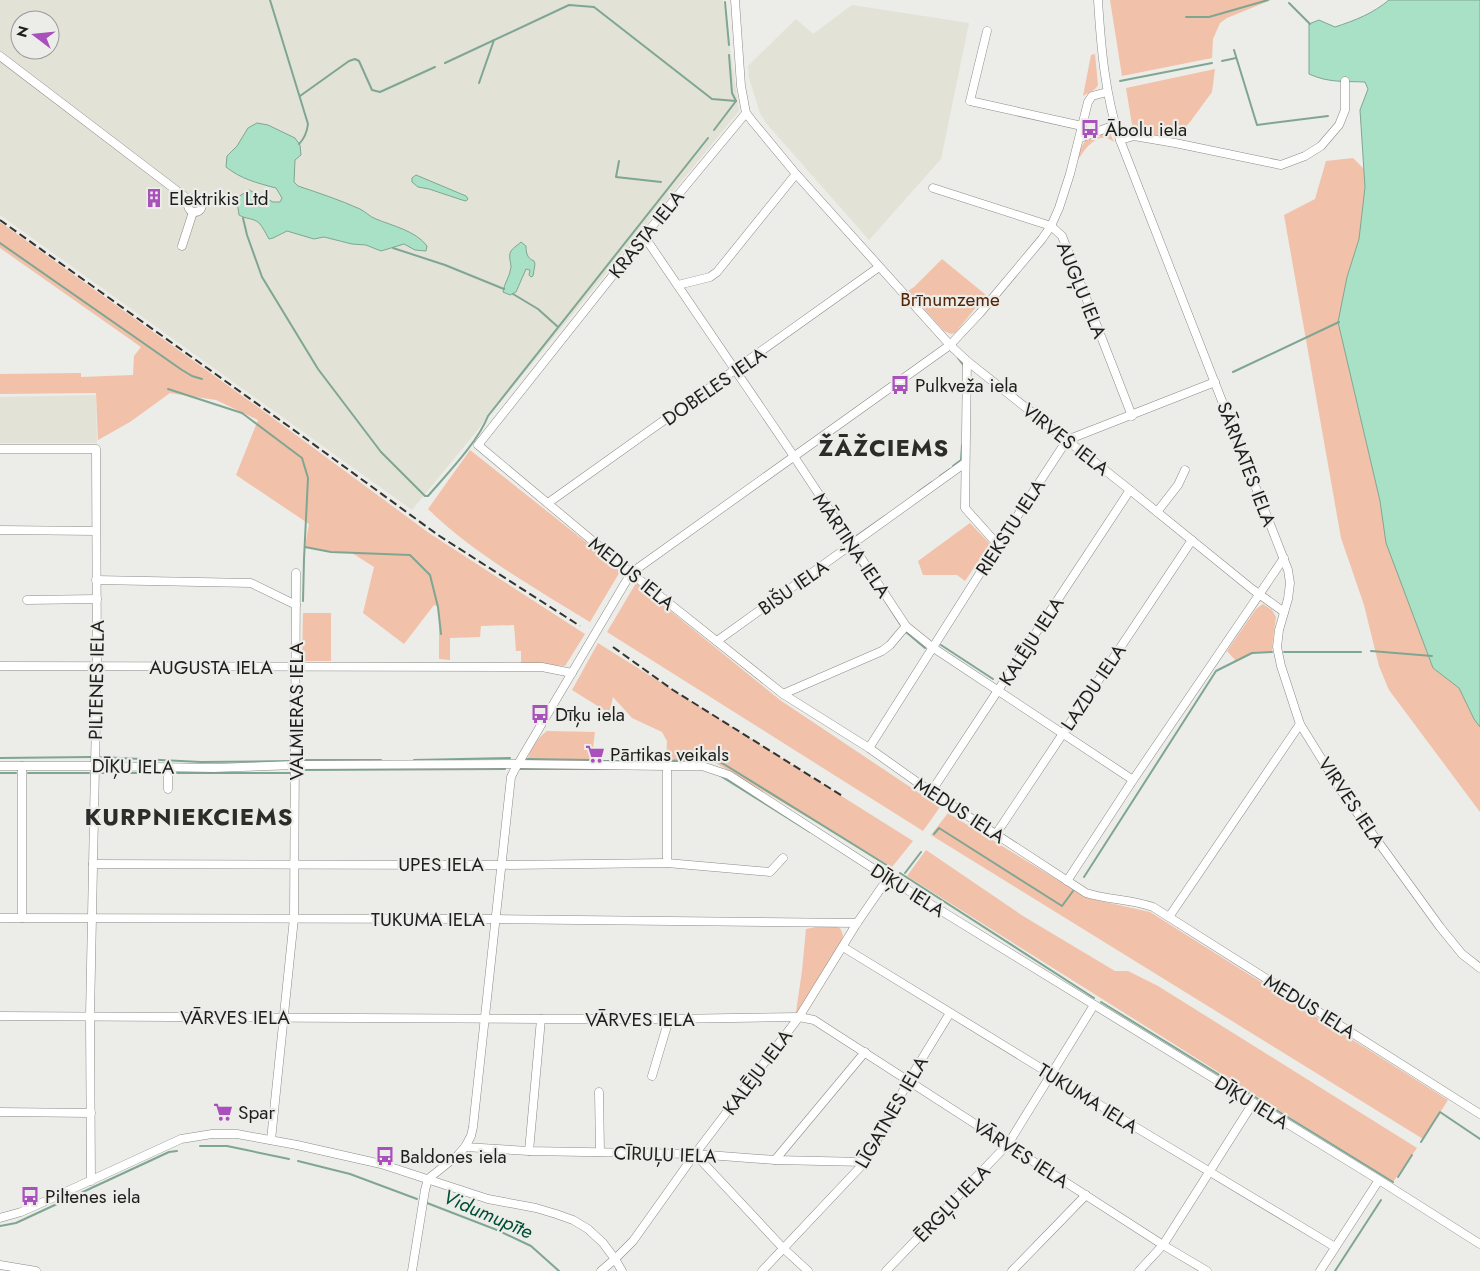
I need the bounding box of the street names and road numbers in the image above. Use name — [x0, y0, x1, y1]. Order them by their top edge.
street label: KRASTA IELA — [602, 184, 691, 284]
street label: AUGĻU IELA — [1050, 238, 1113, 343]
street label: DOBELES IELA — [657, 340, 772, 432]
street label: VIRVES IELA — [1017, 397, 1115, 482]
street label: SĀRNATES IELA — [1210, 398, 1283, 531]
street label: RIEKSTU IELA — [969, 473, 1052, 581]
street label: MĀRTIŅA IELA — [806, 487, 897, 604]
street label: MEDUS IELA — [583, 530, 681, 617]
street label: BIŠU IELA — [753, 553, 834, 621]
street label: KALĒJU IELA — [993, 591, 1071, 691]
street label: PILTENES IELA — [82, 620, 111, 740]
street label: LAZDU IELA — [1054, 638, 1133, 736]
street label: VALMIERAS IELA — [283, 641, 310, 780]
street label: AUGUSTA IELA — [149, 654, 273, 681]
street label: DĪĶU IELA — [91, 752, 175, 781]
street label: VIRVES IELA — [1311, 752, 1392, 853]
street label: MEDUS IELA — [909, 771, 1011, 850]
street label: UPES IELA — [398, 851, 484, 878]
street label: DĪĶU IELA — [866, 857, 950, 924]
street label: TUKUMA IELA — [371, 906, 485, 933]
street label: MEDUS IELA — [1259, 968, 1361, 1046]
street label: VĀRVES IELA — [180, 1004, 290, 1031]
street label: VĀRVES IELA — [585, 1006, 695, 1033]
street label: KALĒJU IELA — [716, 1023, 799, 1121]
street label: LĪGATNES IELA — [848, 1051, 935, 1173]
street label: TUKUMA IELA — [1032, 1057, 1144, 1140]
street label: DĪĶU IELA — [1210, 1069, 1294, 1136]
street label: VĀRVES IELA — [967, 1112, 1074, 1195]
street label: CĪRUĻU IELA — [613, 1139, 717, 1170]
street label: ĒRGĻU IELA — [908, 1158, 997, 1248]

